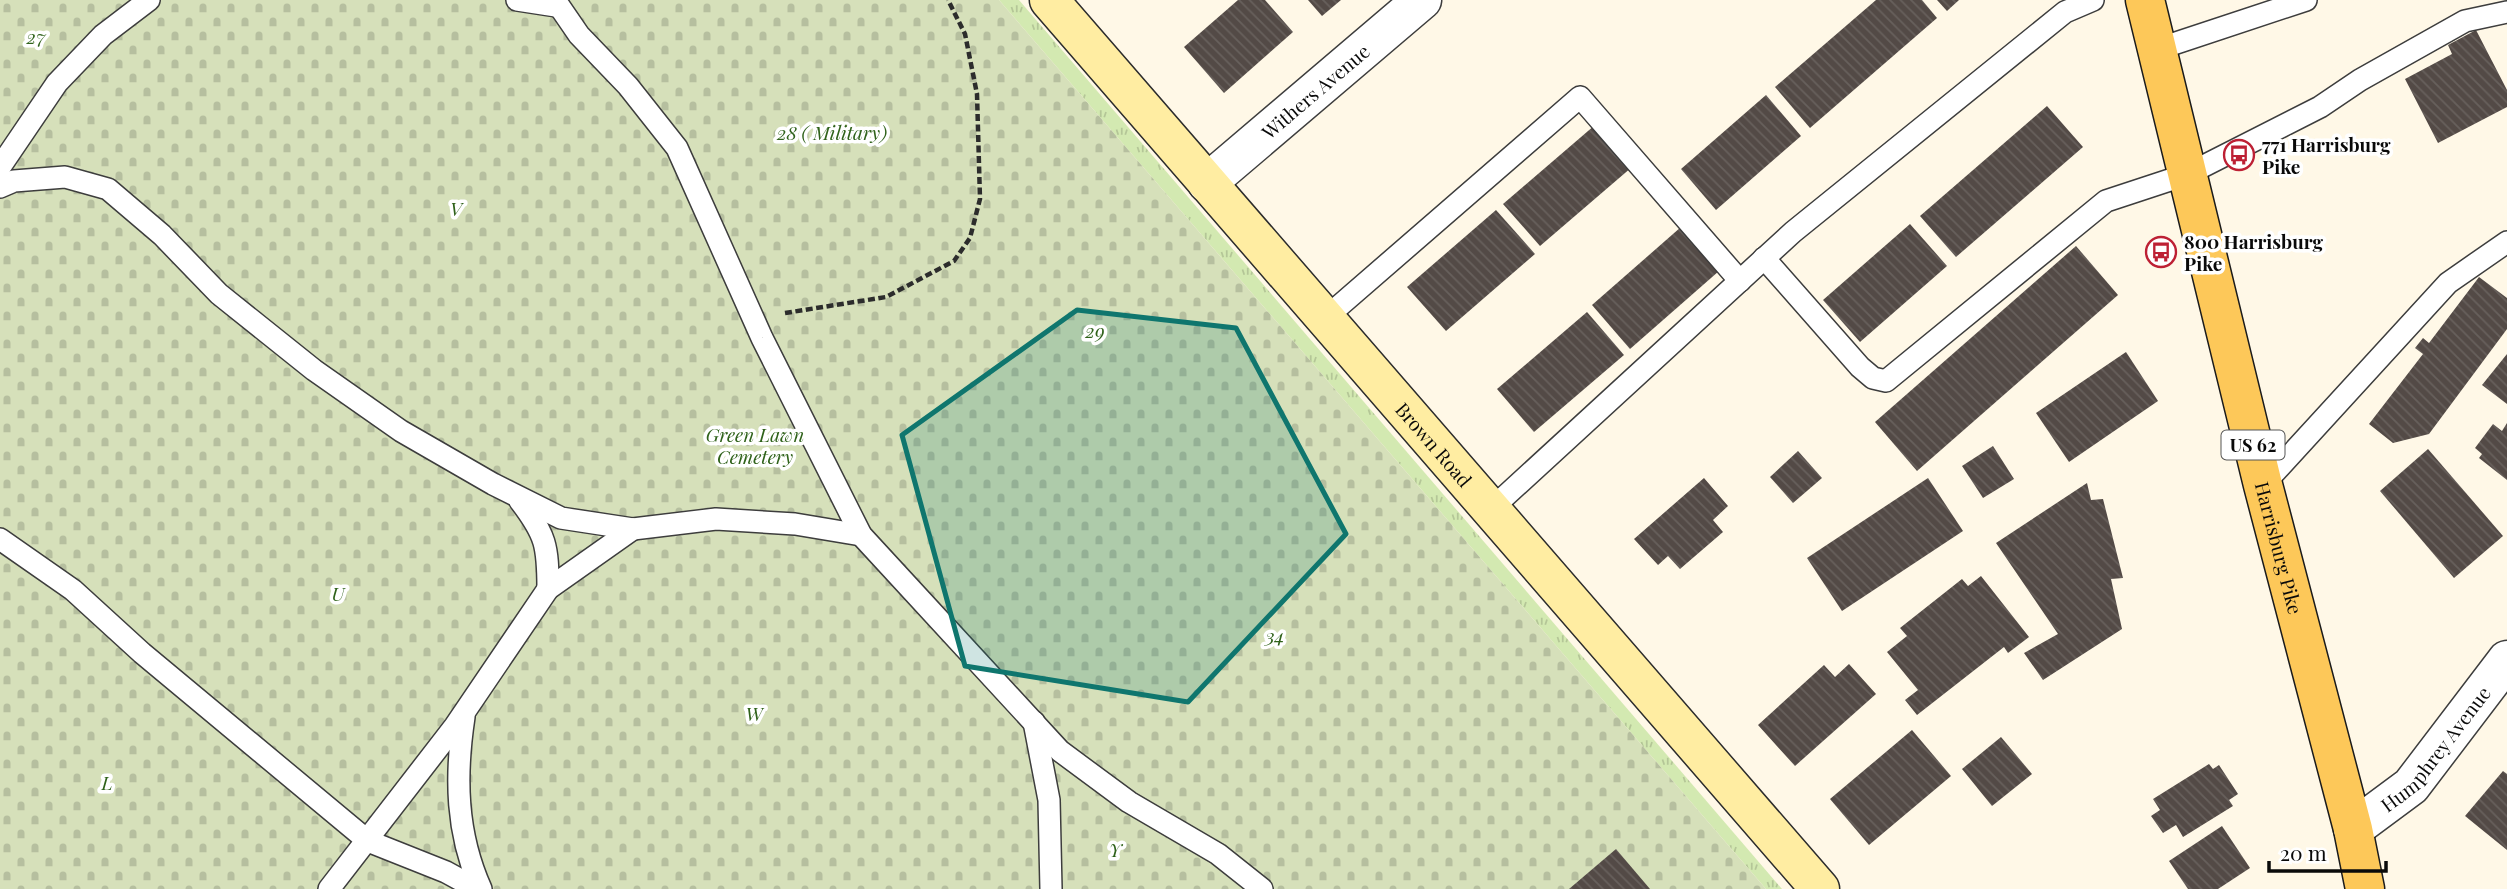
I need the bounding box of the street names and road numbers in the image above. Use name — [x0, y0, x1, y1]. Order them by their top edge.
street label: Withers Avenue — [1255, 38, 1374, 145]
street label: Brown Road — [1390, 396, 1478, 492]
road number: US 62 — [2222, 430, 2284, 460]
street label: Harrisburg Pike — [2250, 479, 2309, 617]
street label: Humphrey Avenue — [2375, 681, 2496, 817]

